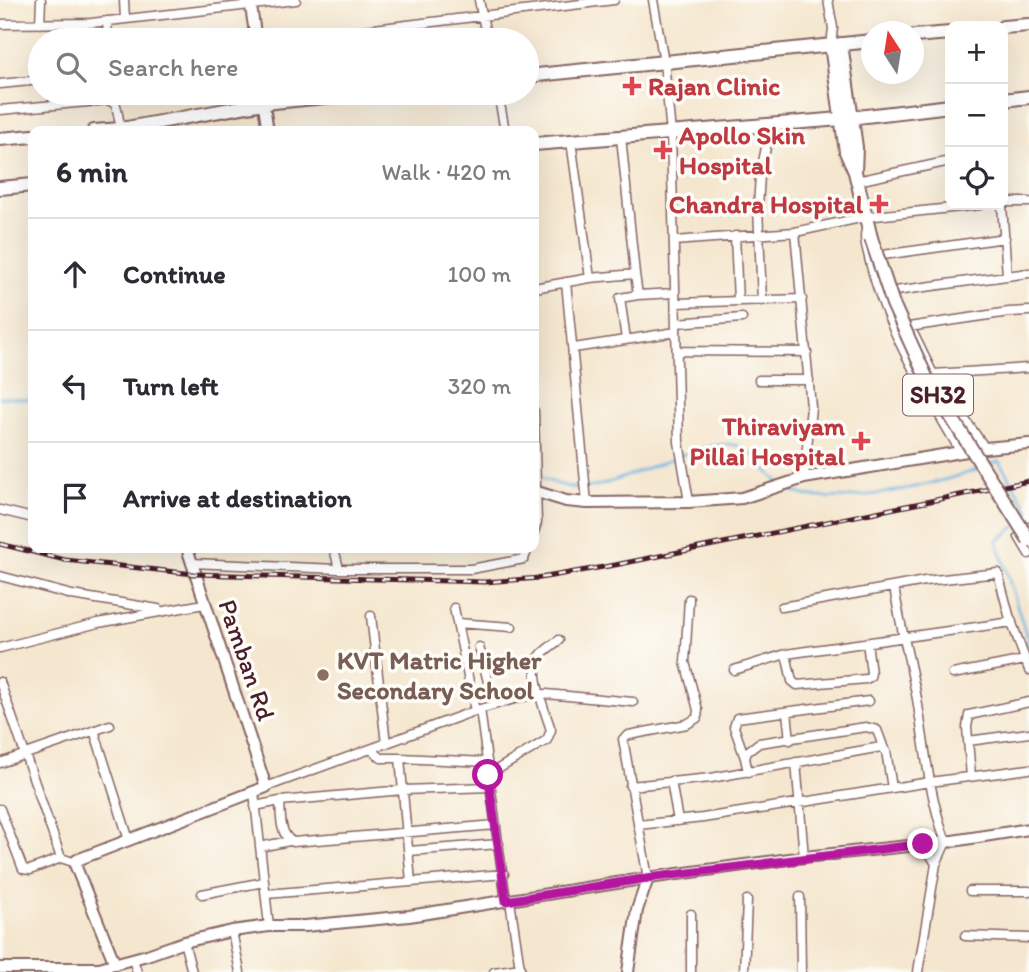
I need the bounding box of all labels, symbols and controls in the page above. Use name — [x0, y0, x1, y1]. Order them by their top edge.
north arrow — [861, 21, 924, 84]
map controls — [945, 21, 1008, 210]
button: + — [945, 21, 1008, 84]
search box — [28, 28, 539, 105]
icon: search — [52, 48, 90, 86]
text: Search here — [108, 51, 238, 83]
place label: Rajan Clinic — [648, 70, 780, 102]
marker: Rajan Clinic — [622, 76, 642, 96]
button: − — [945, 84, 1008, 147]
place label: Apollo Skin Hospital — [678, 119, 805, 181]
marker: Apollo Skin Hospital — [653, 140, 673, 160]
button: locate — [945, 147, 1008, 210]
text: 6 min — [56, 153, 128, 190]
text: Walk · 420 m — [381, 158, 511, 186]
place label: Chandra Hospital — [669, 188, 864, 220]
marker: Chandra Hospital — [869, 194, 889, 214]
icon: ahead — [56, 255, 94, 293]
text: Continue — [123, 258, 226, 290]
text: 100 m — [447, 260, 511, 288]
icon: left — [56, 367, 94, 405]
text: Turn left — [123, 370, 219, 402]
text: 320 m — [448, 372, 511, 400]
road number: SH32 — [903, 374, 973, 416]
place label: Thiraviyam Pillai Hospital — [690, 410, 846, 472]
marker: Thiraviyam Pillai Hospital — [851, 431, 871, 451]
icon: arrive — [56, 479, 94, 517]
text: Arrive at destination — [123, 482, 352, 514]
street label: Pamban Rd — [211, 595, 283, 725]
place label: KVT Matric Higher Secondary School — [337, 644, 542, 706]
marker: KVT Matric Higher Secondary School — [315, 667, 331, 683]
route start — [472, 759, 503, 790]
route end — [907, 828, 938, 859]

